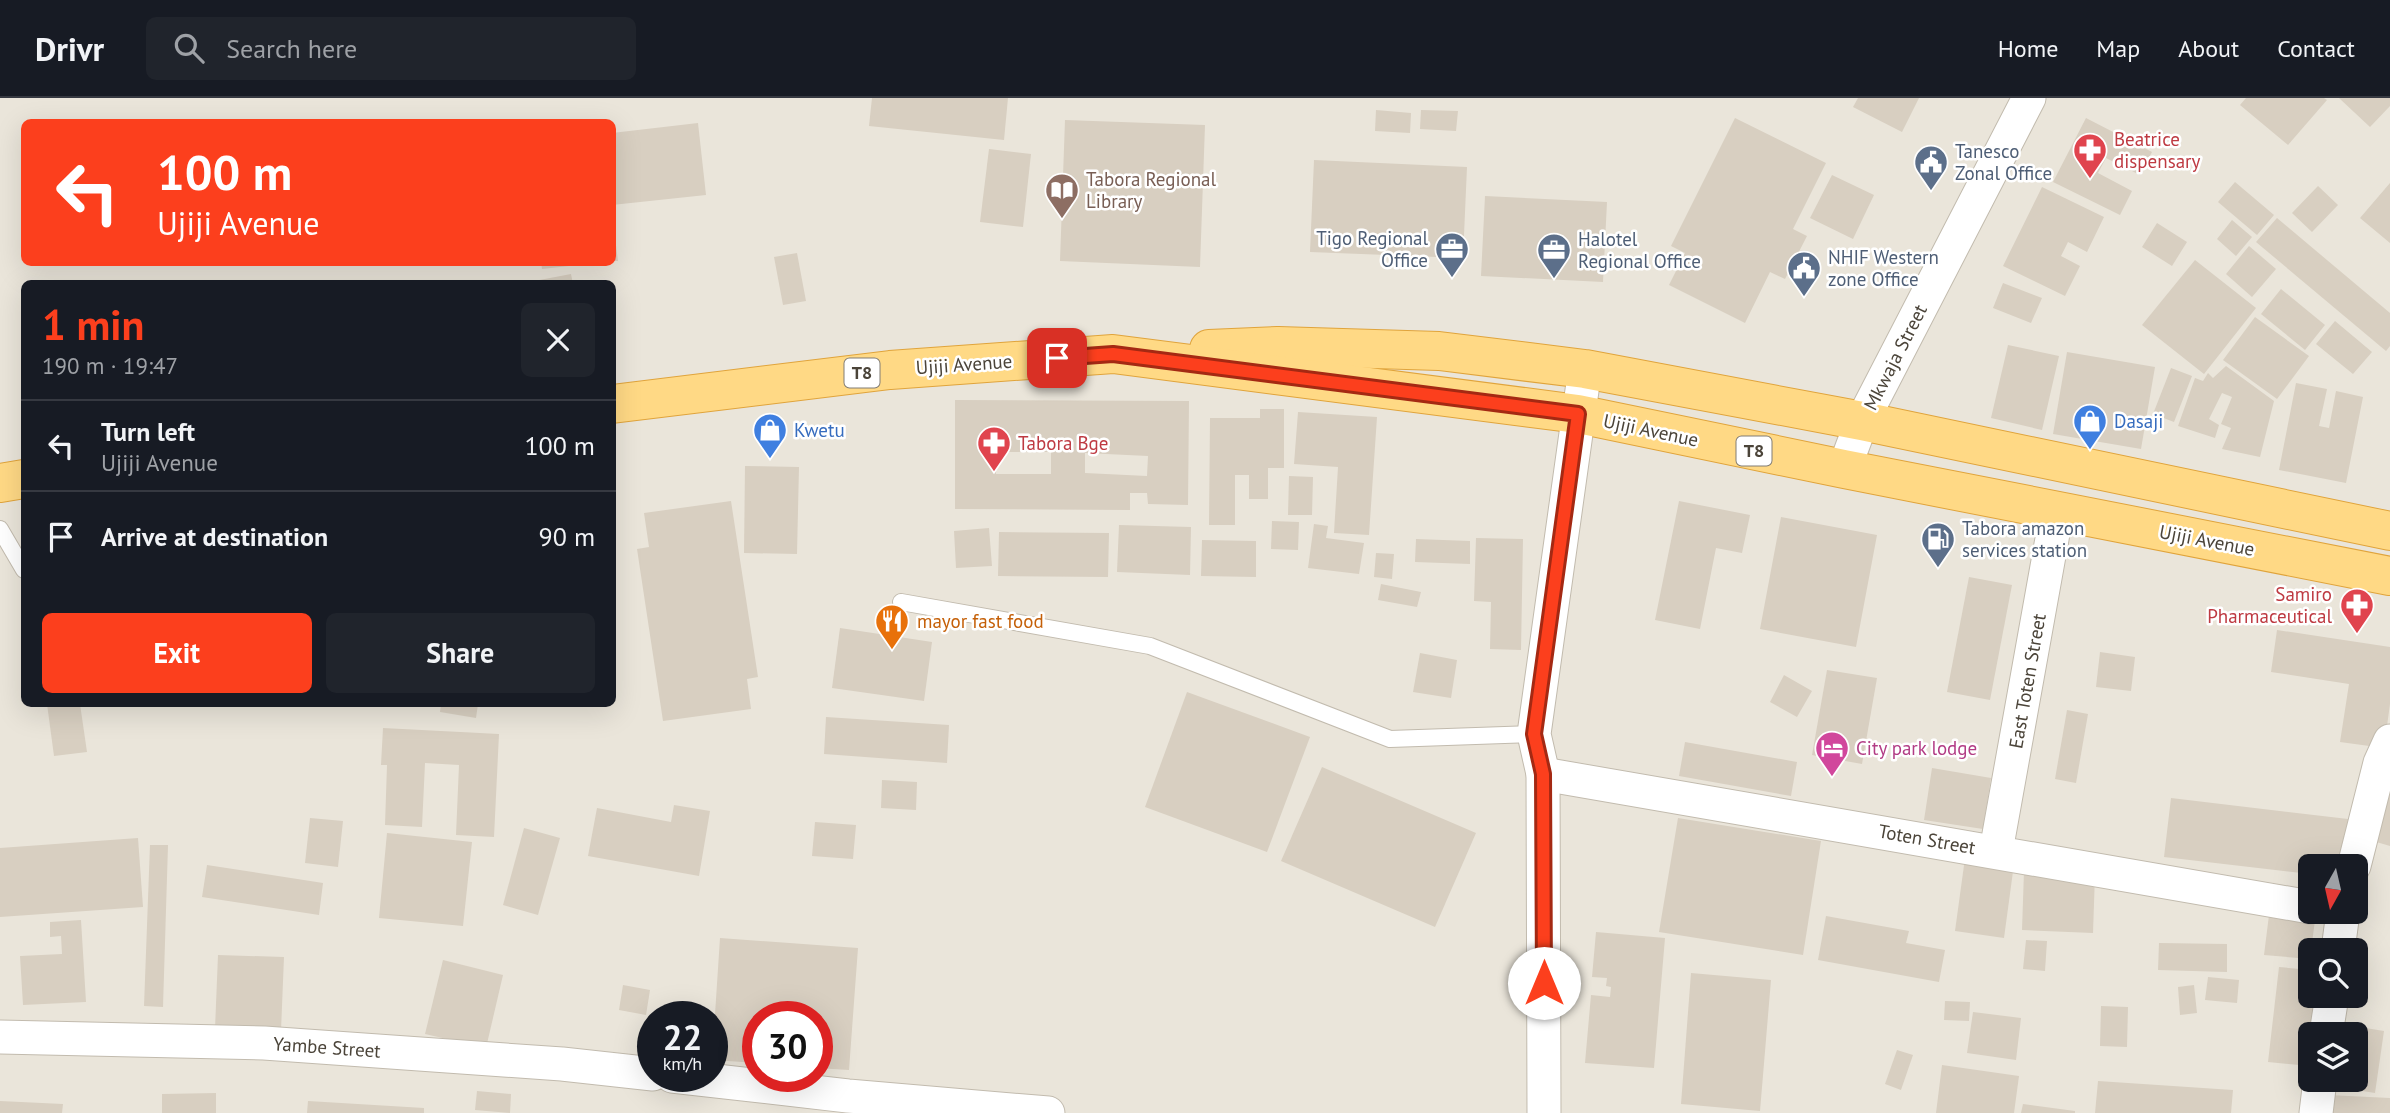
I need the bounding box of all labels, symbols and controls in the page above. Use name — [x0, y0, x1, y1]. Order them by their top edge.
search box — [146, 17, 636, 80]
text: Drivr — [35, 27, 104, 70]
icon: search — [170, 29, 208, 67]
text: Search here — [226, 32, 357, 65]
text: Home — [1998, 33, 2058, 64]
text: Map — [2096, 33, 2140, 64]
text: About — [2178, 33, 2239, 64]
text: Contact — [2277, 33, 2355, 64]
place label: Beatrice dispensary — [2114, 127, 2201, 173]
pharmacy icon: Beatrice dispensary — [2071, 131, 2109, 180]
place label: Tanesco Zonal Office — [1955, 139, 2052, 185]
text: 100 m — [157, 140, 292, 204]
public building icon: Tanesco Zonal Office — [1912, 143, 1950, 192]
icon: left — [42, 147, 133, 238]
place label: Tabora Regional Library — [1086, 167, 1217, 213]
library icon: Tabora Regional Library — [1043, 171, 1081, 220]
text: Ujiji Avenue — [157, 202, 320, 244]
place label: Tigo Regional Office — [1316, 226, 1428, 272]
place label: Halotel Regional Office — [1578, 227, 1701, 273]
office icon: Tigo Regional Office — [1433, 230, 1471, 279]
office icon: Halotel Regional Office — [1535, 231, 1573, 280]
place label: NHIF Western zone Office — [1828, 245, 1939, 291]
public building icon: NHIF Western zone Office — [1785, 249, 1823, 298]
text: 1 min — [42, 297, 144, 352]
street label: Mkwaja Street — [1858, 300, 1932, 414]
button: close — [521, 303, 595, 377]
pin — [1027, 328, 1087, 388]
icon: arrive — [1038, 339, 1076, 377]
street label: Ujiji Avenue — [915, 349, 1013, 379]
text: 190 m · 19:47 — [42, 351, 178, 380]
road number: T8 — [844, 358, 880, 388]
shop icon: Dasaji — [2071, 402, 2109, 451]
street label: Ujiji Avenue — [1601, 408, 1701, 452]
place label: Dasaji — [2114, 409, 2163, 433]
shop icon: Kwetu — [751, 411, 789, 460]
text: Turn left — [101, 415, 195, 448]
place label: Kwetu — [794, 418, 845, 442]
pharmacy icon: Tabora Bge — [975, 424, 1013, 473]
icon: left — [42, 427, 80, 465]
text: 100 m — [524, 429, 595, 462]
place label: Tabora Bge — [1018, 431, 1108, 455]
road number: T8 — [1736, 436, 1772, 466]
text: Ujiji Avenue — [101, 448, 218, 477]
place label: Tabora amazon services station — [1962, 516, 2087, 562]
icon: arrive — [42, 518, 80, 556]
street label: Ujiji Avenue — [2157, 519, 2257, 561]
text: Arrive at destination — [101, 520, 328, 553]
text: 90 m — [539, 520, 595, 553]
fuel station icon: Tabora amazon services station — [1919, 520, 1957, 569]
place label: Samiro Pharmaceutical — [2207, 582, 2332, 628]
pharmacy icon: Samiro Pharmaceutical — [2338, 586, 2376, 635]
restaurant icon: mayor fast food — [873, 602, 911, 651]
place label: mayor fast food — [917, 609, 1044, 633]
street label: East Toten Street — [2003, 611, 2051, 750]
button: Exit — [42, 613, 312, 693]
button: Share — [326, 613, 595, 693]
hotel icon: City park lodge — [1813, 729, 1851, 778]
place label: City park lodge — [1856, 736, 1977, 760]
street label: Toten Street — [1877, 819, 1978, 859]
north arrow — [2298, 854, 2368, 924]
map controls — [2298, 854, 2368, 1092]
button: search — [2298, 938, 2368, 1008]
position arrow — [1507, 946, 1581, 1020]
speed limit sign: 30 — [742, 1001, 833, 1092]
text: 22 — [663, 1014, 702, 1060]
button: layers — [2298, 1022, 2368, 1092]
street label: Yambe Street — [272, 1031, 382, 1063]
text: km/h — [663, 1052, 702, 1075]

